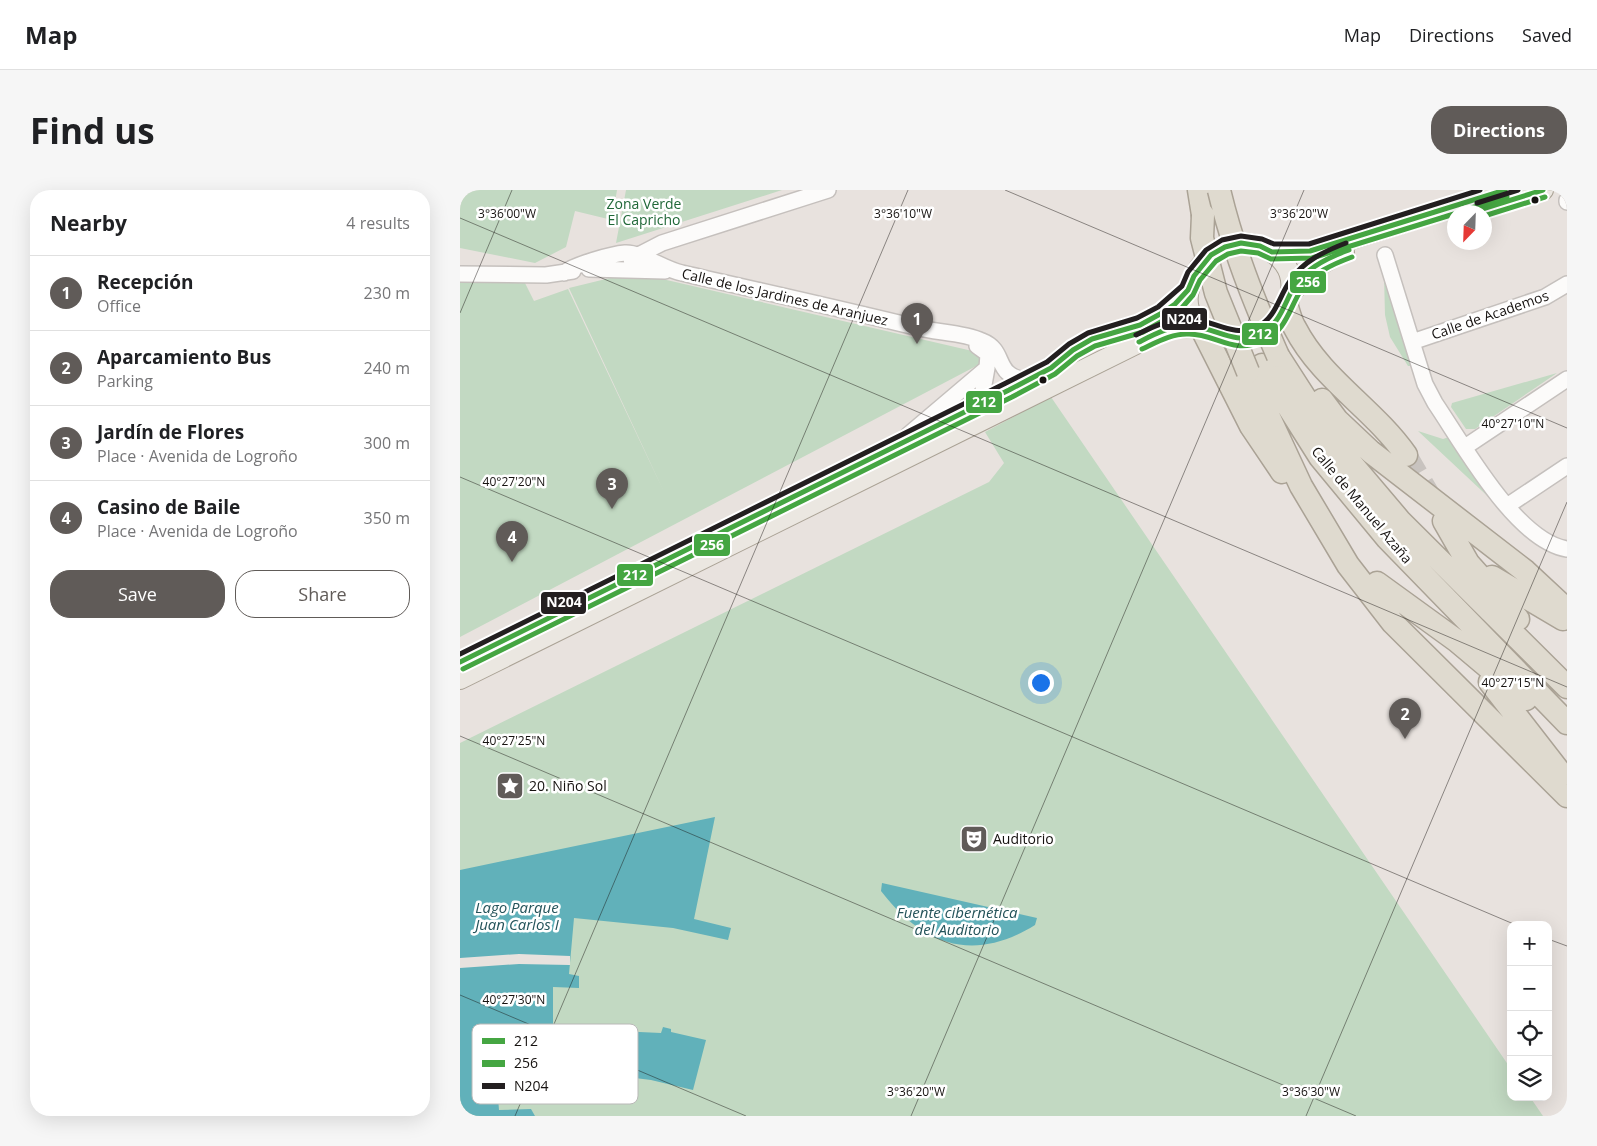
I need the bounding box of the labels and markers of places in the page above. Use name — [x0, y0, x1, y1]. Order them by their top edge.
unlabelled marker — [1530, 195, 1540, 205]
pin: 1 — [901, 303, 933, 344]
unlabelled marker — [1038, 375, 1048, 385]
pin: 3 — [596, 468, 628, 509]
pin: 4 — [496, 521, 528, 562]
pin: 2 — [1389, 698, 1421, 739]
place icon: 20. Niño Sol — [495, 771, 525, 801]
place label: 20. Niño Sol — [529, 776, 607, 795]
theatre icon: Auditorio — [959, 824, 989, 854]
place label: Auditorio — [993, 829, 1054, 848]

